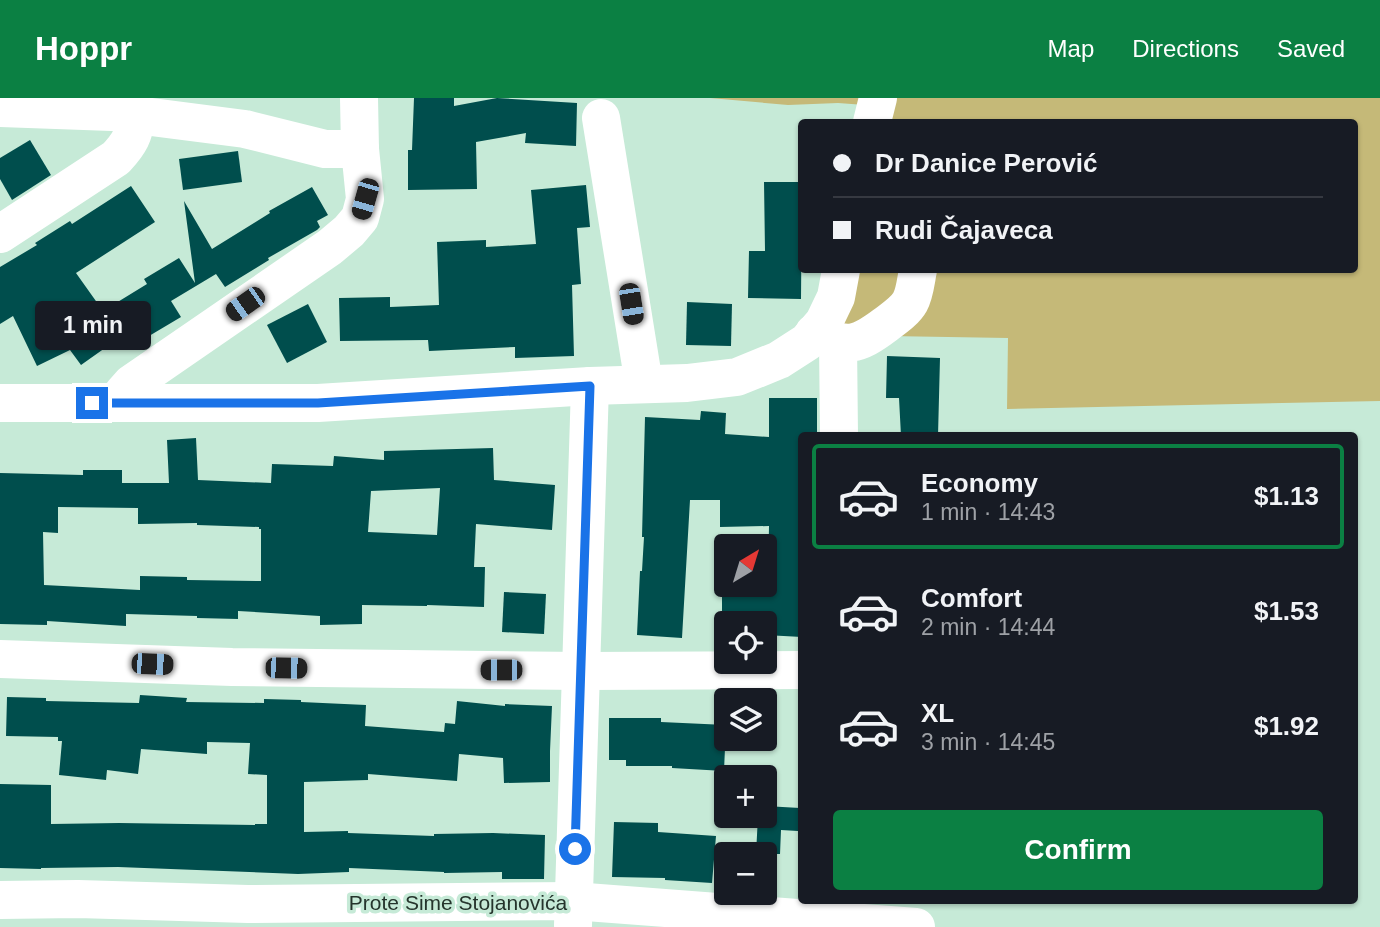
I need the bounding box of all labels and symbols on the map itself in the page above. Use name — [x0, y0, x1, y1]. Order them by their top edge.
car — [350, 176, 381, 222]
car — [618, 282, 645, 326]
car — [222, 283, 269, 325]
callout: 1 min — [34, 302, 150, 350]
route end — [76, 387, 108, 419]
north arrow — [714, 534, 777, 597]
car — [131, 653, 174, 675]
car — [265, 657, 308, 679]
car — [481, 660, 523, 681]
route start — [559, 833, 591, 865]
street label: Prote Sime Stojanovića — [349, 891, 567, 914]

